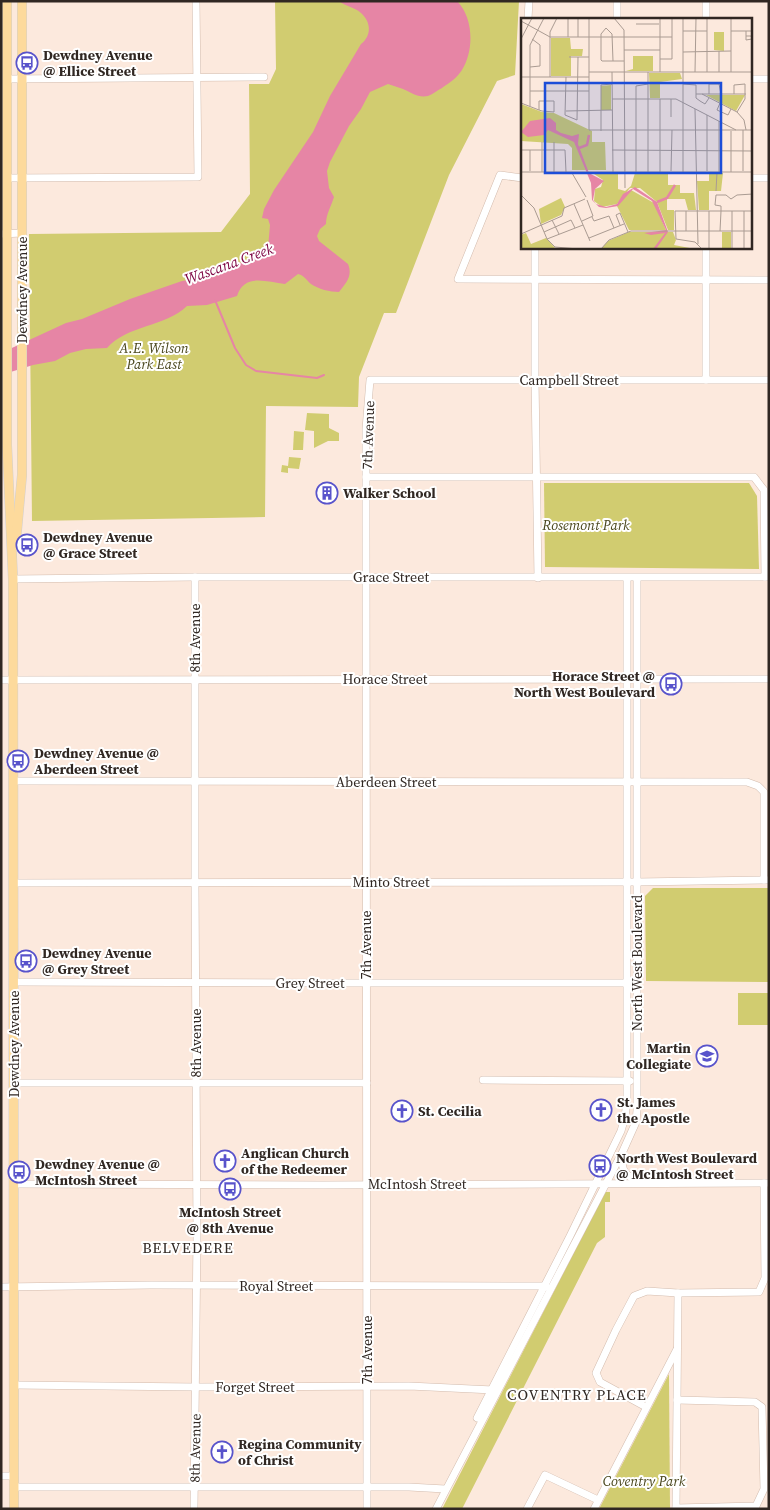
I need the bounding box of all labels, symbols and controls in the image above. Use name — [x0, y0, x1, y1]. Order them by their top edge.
inset map — [521, 18, 752, 249]
place label: Dewdney Avenue @ Ellice Street — [43, 45, 153, 81]
bus stop icon: Dewdney Avenue @ Ellice Street — [15, 51, 39, 75]
street label: Dewdney Avenue — [12, 236, 32, 344]
water label: Wascana Creek — [182, 237, 277, 289]
park label: A.E. Wilson Park East — [118, 338, 189, 374]
street label: Campbell Street — [519, 370, 619, 390]
street label: 7th Avenue — [357, 400, 379, 470]
building icon: Walker School — [315, 481, 339, 505]
place label: Walker School — [343, 483, 436, 503]
park label: Rosemont Park — [541, 515, 630, 535]
place label: Dewdney Avenue @ Grace Street — [43, 527, 153, 563]
bus stop icon: Dewdney Avenue @ Grace Street — [15, 533, 39, 557]
street label: Grace Street — [353, 567, 429, 587]
street label: 8th Avenue — [185, 603, 205, 673]
place label: Horace Street @ North West Boulevard — [514, 666, 656, 702]
street label: Horace Street — [343, 669, 428, 689]
bus stop icon: Horace Street @ North West Boulevard — [659, 672, 683, 696]
place label: Dewdney Avenue @ Aberdeen Street — [34, 743, 159, 779]
bus stop icon: Dewdney Avenue @ Aberdeen Street — [6, 749, 30, 773]
street label: Aberdeen Street — [336, 772, 437, 792]
street label: Minto Street — [353, 872, 430, 892]
street label: North West Boulevard — [627, 895, 647, 1031]
street label: 7th Avenue — [356, 910, 376, 980]
place label: Dewdney Avenue @ Grey Street — [42, 943, 152, 979]
bus stop icon: Dewdney Avenue @ Grey Street — [14, 949, 38, 973]
street label: Grey Street — [276, 973, 345, 993]
street label: Dewdney Avenue — [4, 990, 24, 1098]
street label: 8th Avenue — [186, 1008, 206, 1078]
place label: Martin Collegiate — [626, 1038, 691, 1074]
school or university icon: Martin Collegiate — [695, 1044, 719, 1068]
place label: St. James the Apostle — [617, 1092, 690, 1128]
church icon: St. James the Apostle — [589, 1098, 613, 1122]
church icon: St. Cecilia — [390, 1099, 414, 1123]
place label: St. Cecilia — [418, 1101, 482, 1121]
place label: Anglican Church of the Redeemer — [241, 1143, 350, 1179]
place label: North West Boulevard @ McIntosh Street — [616, 1148, 758, 1184]
church icon: Anglican Church of the Redeemer — [213, 1149, 237, 1173]
place label: Dewdney Avenue @ McIntosh Street — [35, 1154, 160, 1190]
bus stop icon: North West Boulevard @ McIntosh Street — [588, 1154, 612, 1178]
bus stop icon: Dewdney Avenue @ McIntosh Street — [7, 1160, 31, 1184]
street label: McIntosh Street — [368, 1174, 467, 1194]
bus stop icon: McIntosh Street @ 8th Avenue — [218, 1177, 242, 1201]
place label: McIntosh Street @ 8th Avenue — [179, 1202, 282, 1238]
district label: BELVEDERE — [142, 1237, 234, 1258]
street label: Royal Street — [239, 1276, 314, 1296]
street label: 7th Avenue — [357, 1315, 377, 1385]
street label: Forget Street — [215, 1377, 295, 1397]
district label: COVENTRY PLACE — [507, 1384, 647, 1405]
street label: 8th Avenue — [184, 1413, 206, 1483]
place label: Regina Community of Christ — [238, 1434, 362, 1470]
church icon: Regina Community of Christ — [210, 1440, 234, 1464]
park label: Coventry Park — [603, 1471, 686, 1491]

